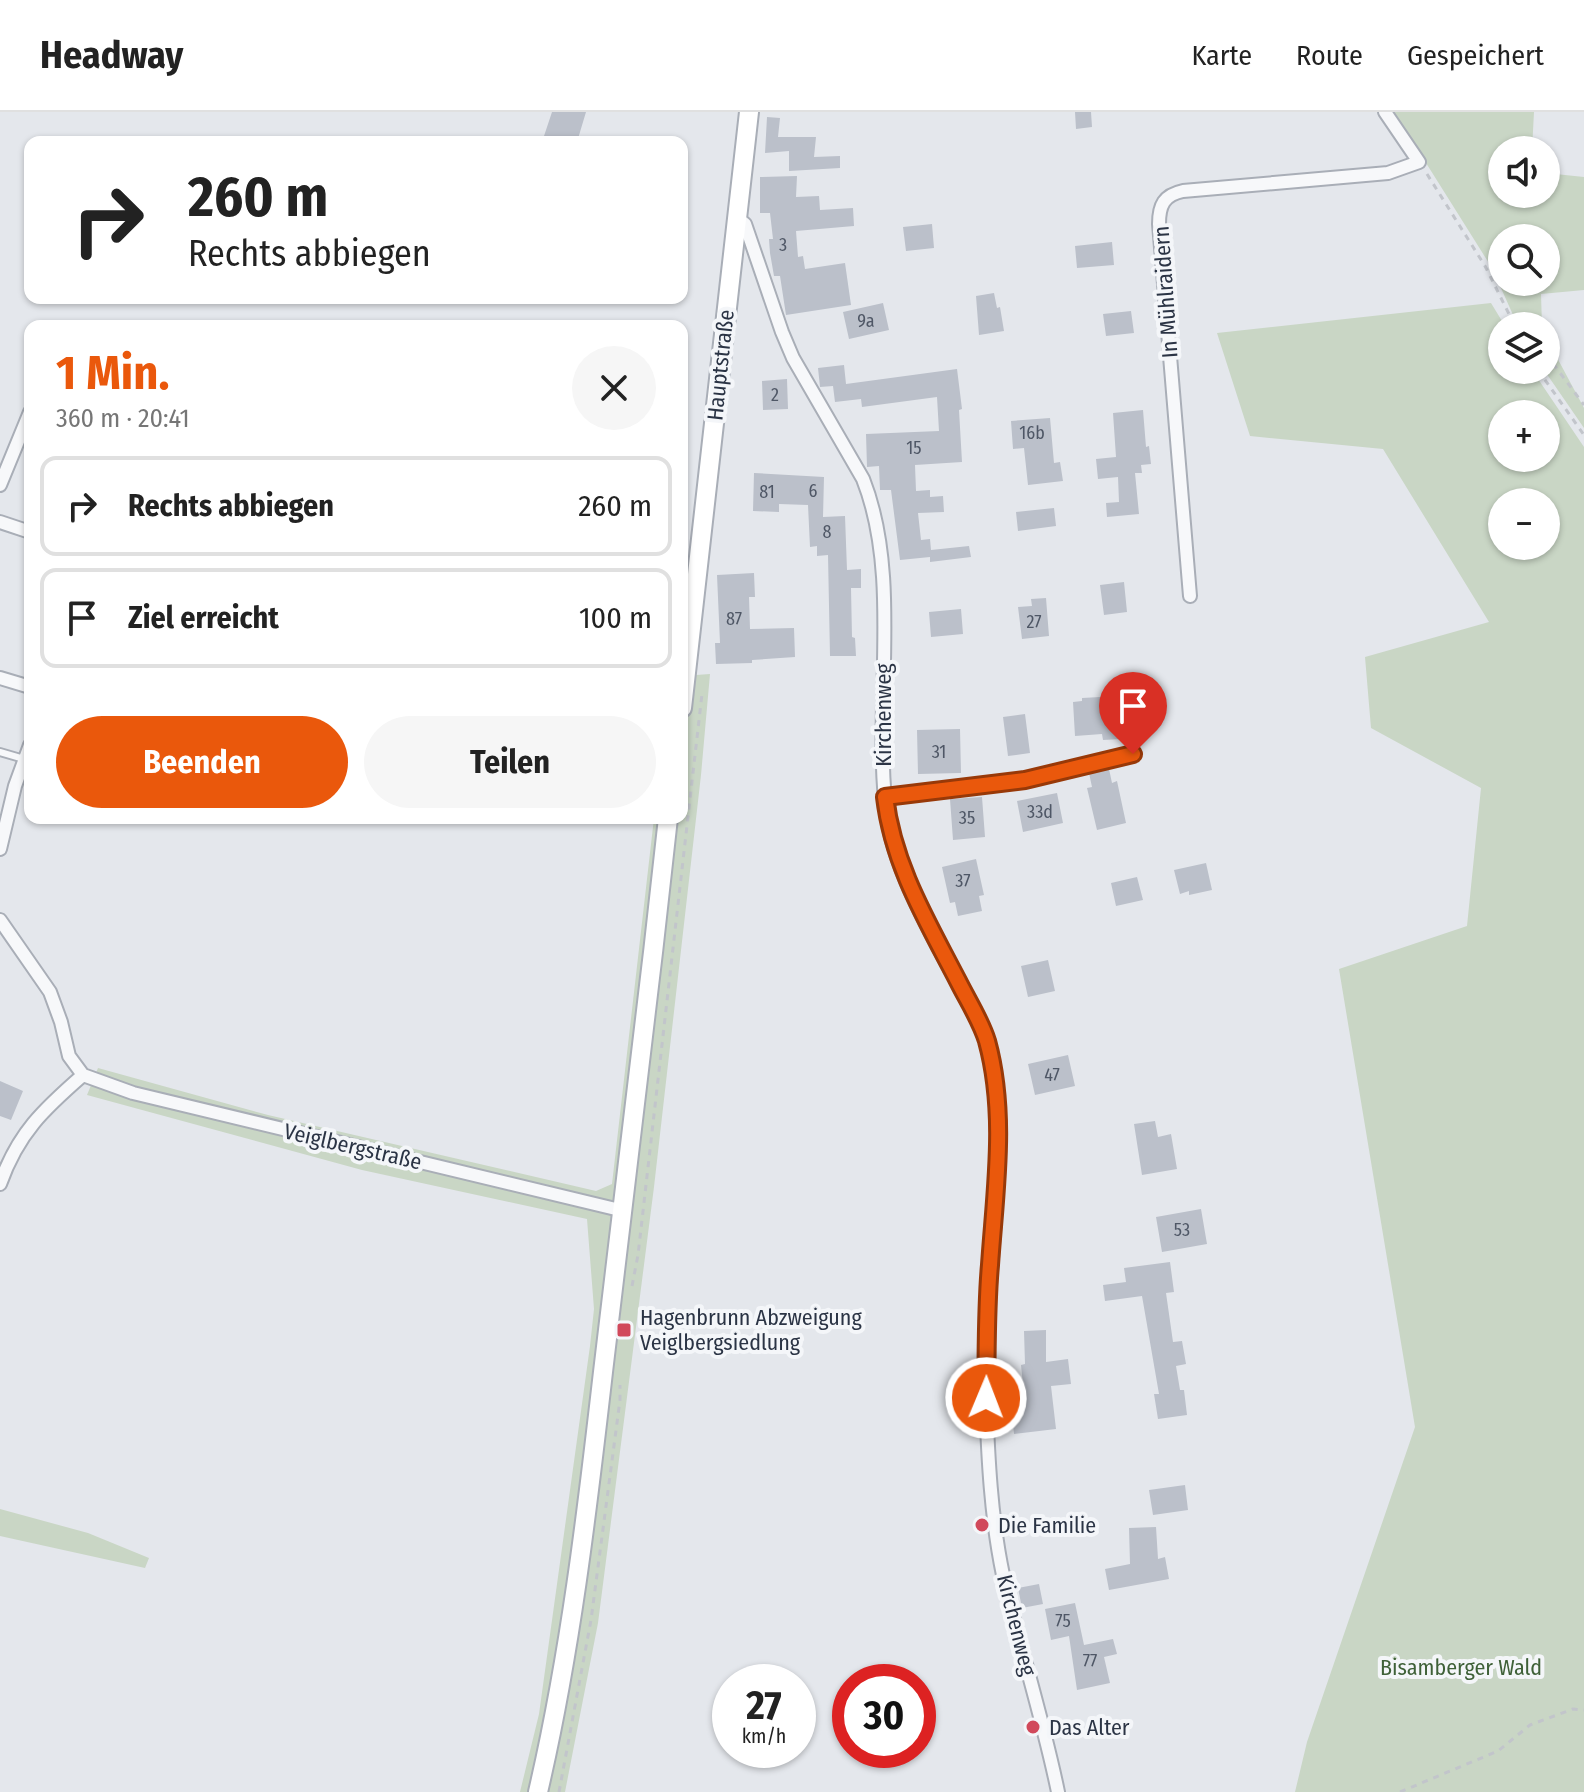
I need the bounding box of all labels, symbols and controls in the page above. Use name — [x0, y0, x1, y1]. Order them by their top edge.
text: Headway — [40, 32, 183, 78]
text: Karte — [1191, 39, 1252, 72]
text: Route — [1296, 39, 1363, 72]
text: Gespeichert — [1407, 39, 1544, 72]
map controls — [1488, 136, 1560, 560]
button: sound — [1488, 136, 1560, 208]
text: 260 m — [188, 164, 328, 231]
icon: right — [56, 168, 160, 272]
button: search — [1488, 224, 1560, 296]
street label: In Mühlraidern — [1147, 225, 1184, 359]
text: Rechts abbiegen — [188, 232, 431, 276]
house number: 3 — [779, 234, 787, 256]
street label: Hauptstraße — [701, 308, 740, 422]
house number: 9a — [857, 310, 875, 332]
button: layers — [1488, 312, 1560, 384]
text: 1 Min. — [56, 344, 169, 402]
button: close — [572, 346, 656, 430]
house number: 2 — [771, 384, 779, 406]
button: + — [1488, 400, 1560, 472]
text: 360 m · 20:41 — [56, 403, 190, 434]
house number: 16b — [1019, 422, 1045, 444]
house number: 15 — [906, 437, 922, 459]
house number: 6 — [809, 480, 818, 502]
house number: 81 — [759, 481, 775, 503]
icon: right — [60, 484, 104, 528]
text: Rechts abbiegen — [128, 488, 334, 524]
text: 260 m — [578, 488, 652, 524]
button: − — [1488, 488, 1560, 560]
house number: 8 — [823, 521, 832, 543]
icon: arrive — [60, 596, 104, 640]
text: Ziel erreicht — [128, 600, 279, 636]
text: 100 m — [579, 600, 652, 636]
house number: 87 — [726, 608, 742, 630]
house number: 27 — [1026, 611, 1042, 633]
street label: Kirchenweg — [870, 663, 897, 767]
pin — [1099, 672, 1167, 754]
icon: arrive — [1111, 684, 1155, 728]
button: Beenden — [56, 716, 348, 808]
button: Teilen — [364, 716, 656, 808]
house number: 31 — [932, 741, 946, 763]
house number: 33d — [1027, 801, 1053, 823]
house number: 35 — [959, 807, 975, 829]
house number: 37 — [955, 870, 971, 892]
house number: 47 — [1044, 1064, 1060, 1086]
street label: Veiglbergstraße — [281, 1118, 424, 1175]
house number: 53 — [1174, 1219, 1190, 1241]
place label: Hagenbrunn Abzweigung Veiglbergsiedlung — [640, 1304, 862, 1356]
marker: Hagenbrunn Abzweigung Veiglbergsiedlung — [615, 1321, 633, 1339]
position arrow — [944, 1356, 1028, 1440]
place label: Die Familie — [998, 1512, 1096, 1539]
marker: Die Familie — [973, 1516, 991, 1534]
street label: Kirchenweg — [991, 1572, 1042, 1679]
house number: 75 — [1055, 1610, 1071, 1632]
house number: 77 — [1083, 1650, 1097, 1672]
park label: Bisamberger Wald — [1380, 1654, 1542, 1681]
speed limit sign: 30 — [832, 1664, 936, 1768]
text: 27 — [746, 1682, 782, 1730]
place label: Das Alter — [1049, 1714, 1130, 1741]
marker: Das Alter — [1024, 1718, 1042, 1736]
text: km/h — [742, 1724, 786, 1748]

